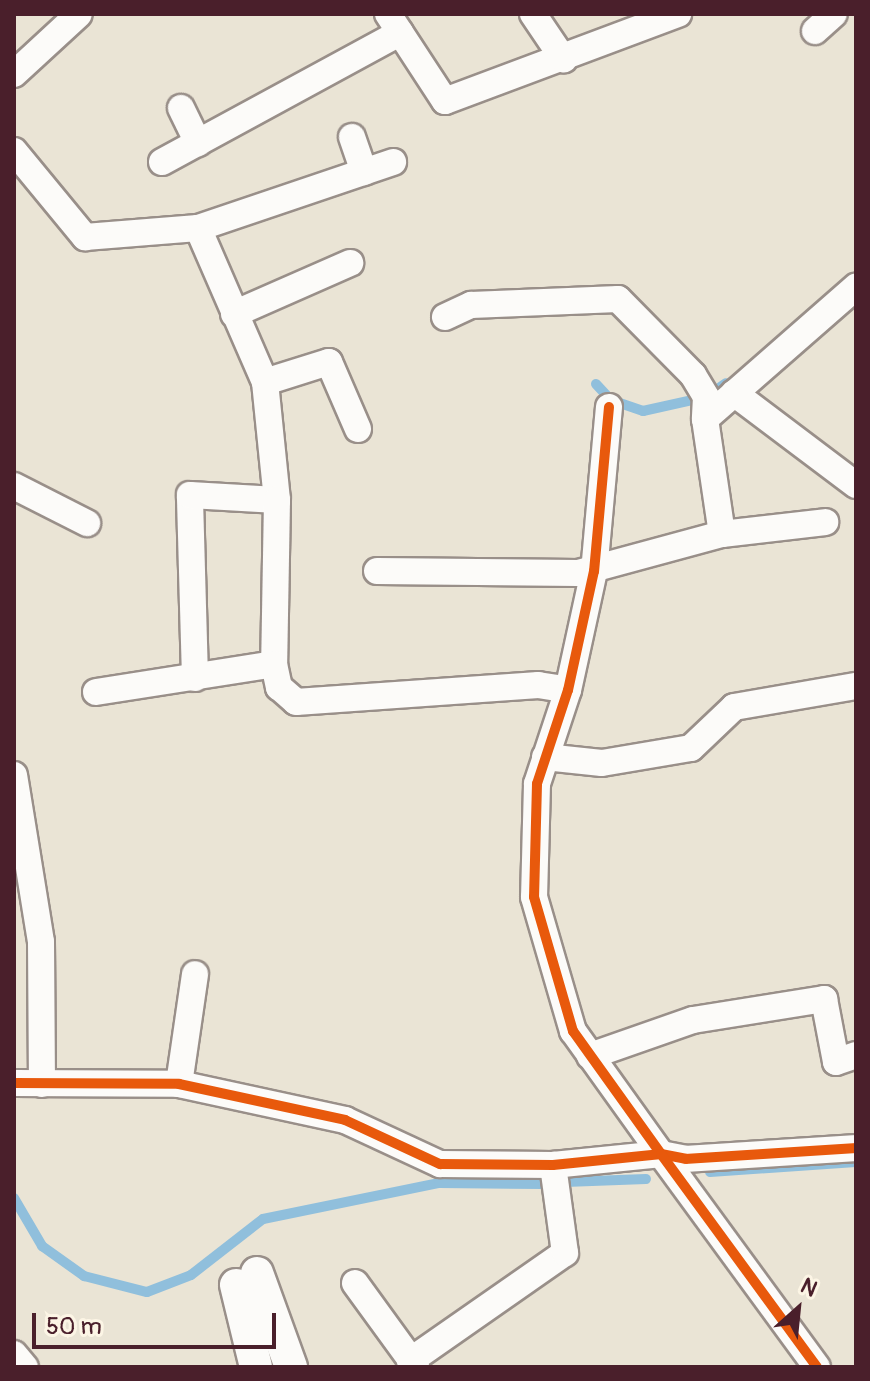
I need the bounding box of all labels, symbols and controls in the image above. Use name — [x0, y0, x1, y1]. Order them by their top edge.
north arrow — [758, 1269, 838, 1349]
text: N — [796, 1272, 822, 1303]
scale bar — [36, 1297, 280, 1347]
text: 50 m — [46, 1312, 102, 1341]

